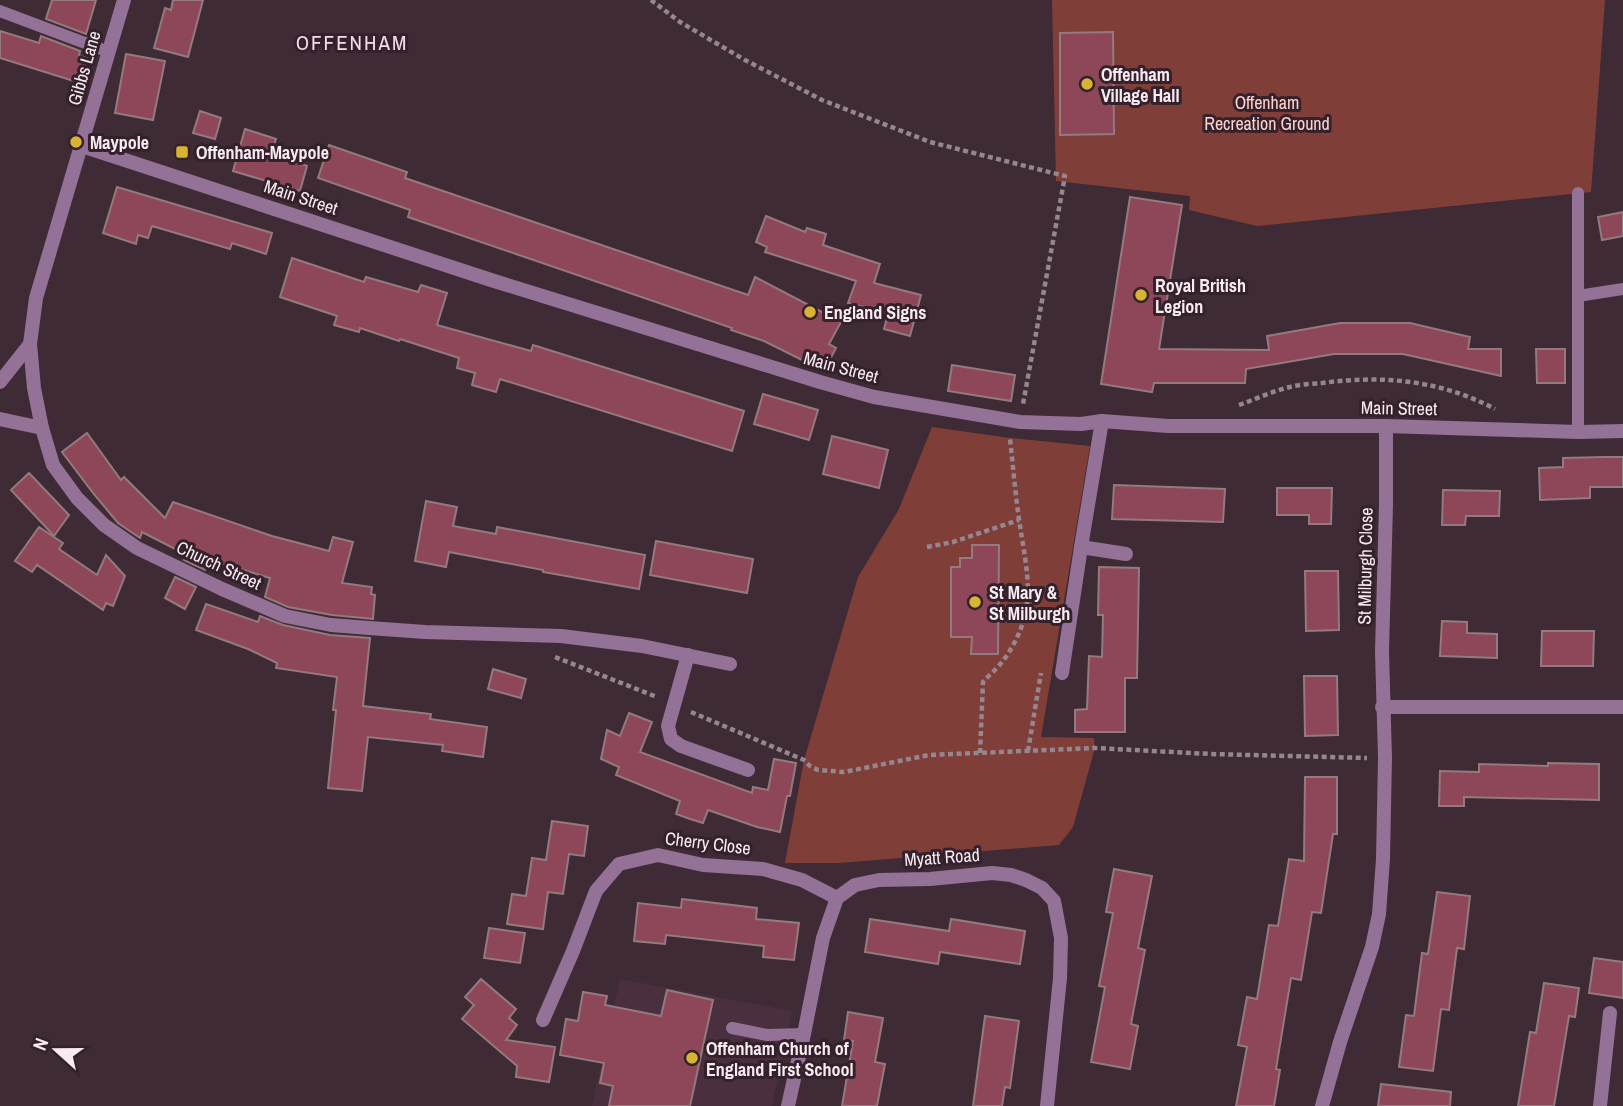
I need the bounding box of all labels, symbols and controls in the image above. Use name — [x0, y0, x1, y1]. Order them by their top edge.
street label: Gibbs Lane — [61, 28, 107, 108]
district label: OFFENHAM — [296, 28, 408, 57]
place label: Offenham Village Hall — [1101, 62, 1180, 108]
marker: Offenham Village Hall — [1079, 76, 1095, 92]
park label: Offenham Recreation Ground — [1204, 90, 1330, 136]
place label: Maypole — [90, 130, 149, 155]
marker: Maypole — [68, 134, 84, 150]
place label: Offenham-Maypole — [196, 140, 329, 165]
marker: Offenham-Maypole — [174, 144, 190, 160]
street label: Main Street — [261, 173, 341, 221]
place label: Royal British Legion — [1155, 273, 1246, 319]
marker: Royal British Legion — [1133, 287, 1149, 303]
place label: England Signs — [824, 300, 927, 325]
marker: England Signs — [802, 304, 818, 320]
street label: Main Street — [801, 345, 881, 389]
street label: Main Street — [1361, 395, 1437, 421]
street label: St Milburgh Close — [1351, 507, 1379, 625]
street label: Church Street — [172, 534, 266, 596]
place label: St Mary & St Milburgh — [989, 580, 1070, 626]
marker: St Mary & St Milburgh — [967, 594, 983, 610]
street label: Cherry Close — [664, 825, 752, 861]
street label: Myatt Road — [903, 842, 981, 872]
north arrow — [21, 1015, 91, 1085]
text: N — [26, 1034, 54, 1054]
place label: Offenham Church of England First School — [706, 1036, 854, 1082]
marker: Offenham Church of England First School — [684, 1050, 700, 1066]

